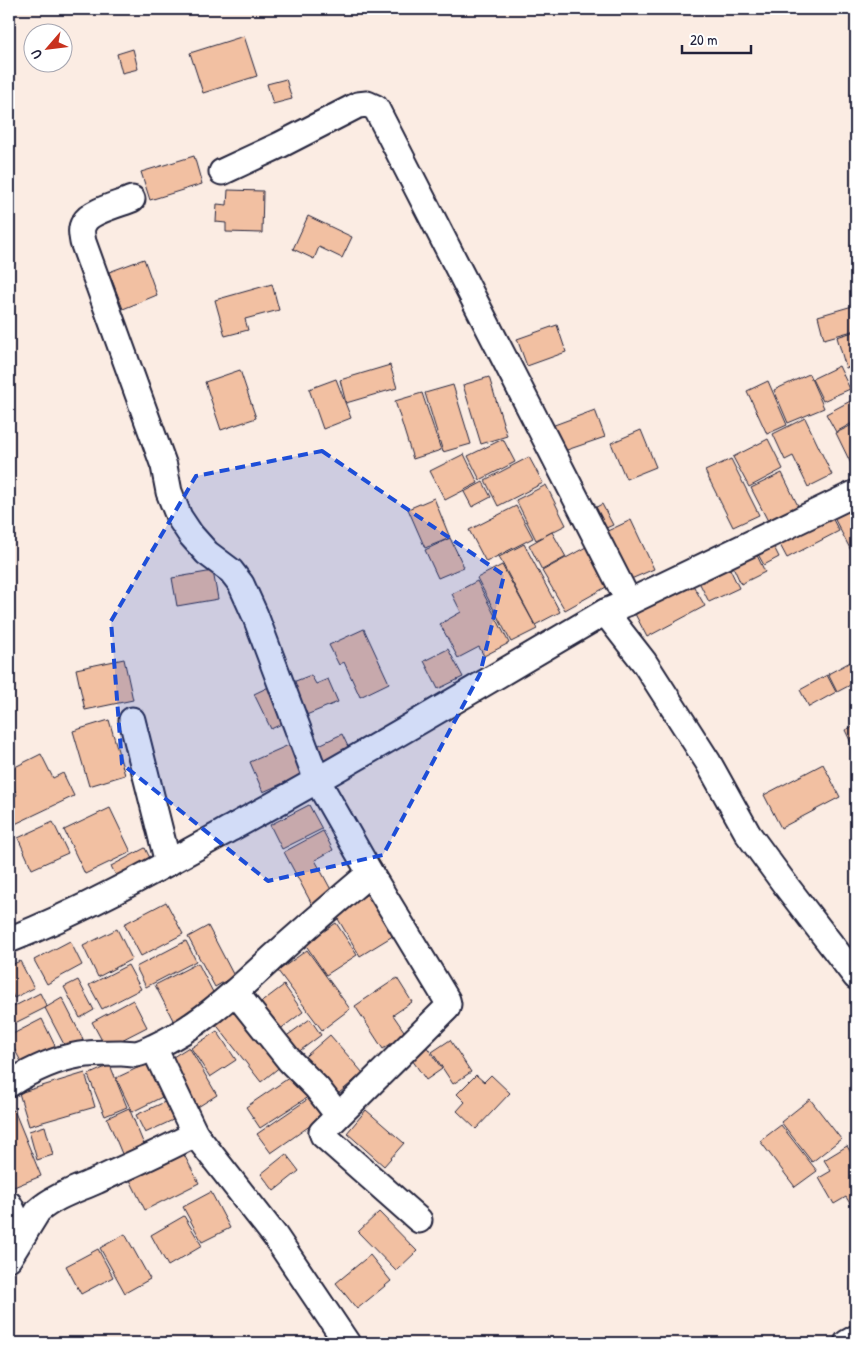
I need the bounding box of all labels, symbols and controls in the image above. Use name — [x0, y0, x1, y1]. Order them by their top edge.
north arrow — [22, 22, 72, 72]
scale bar — [682, 22, 751, 54]
text: 20 m — [690, 29, 717, 50]
text: U — [26, 46, 46, 62]

